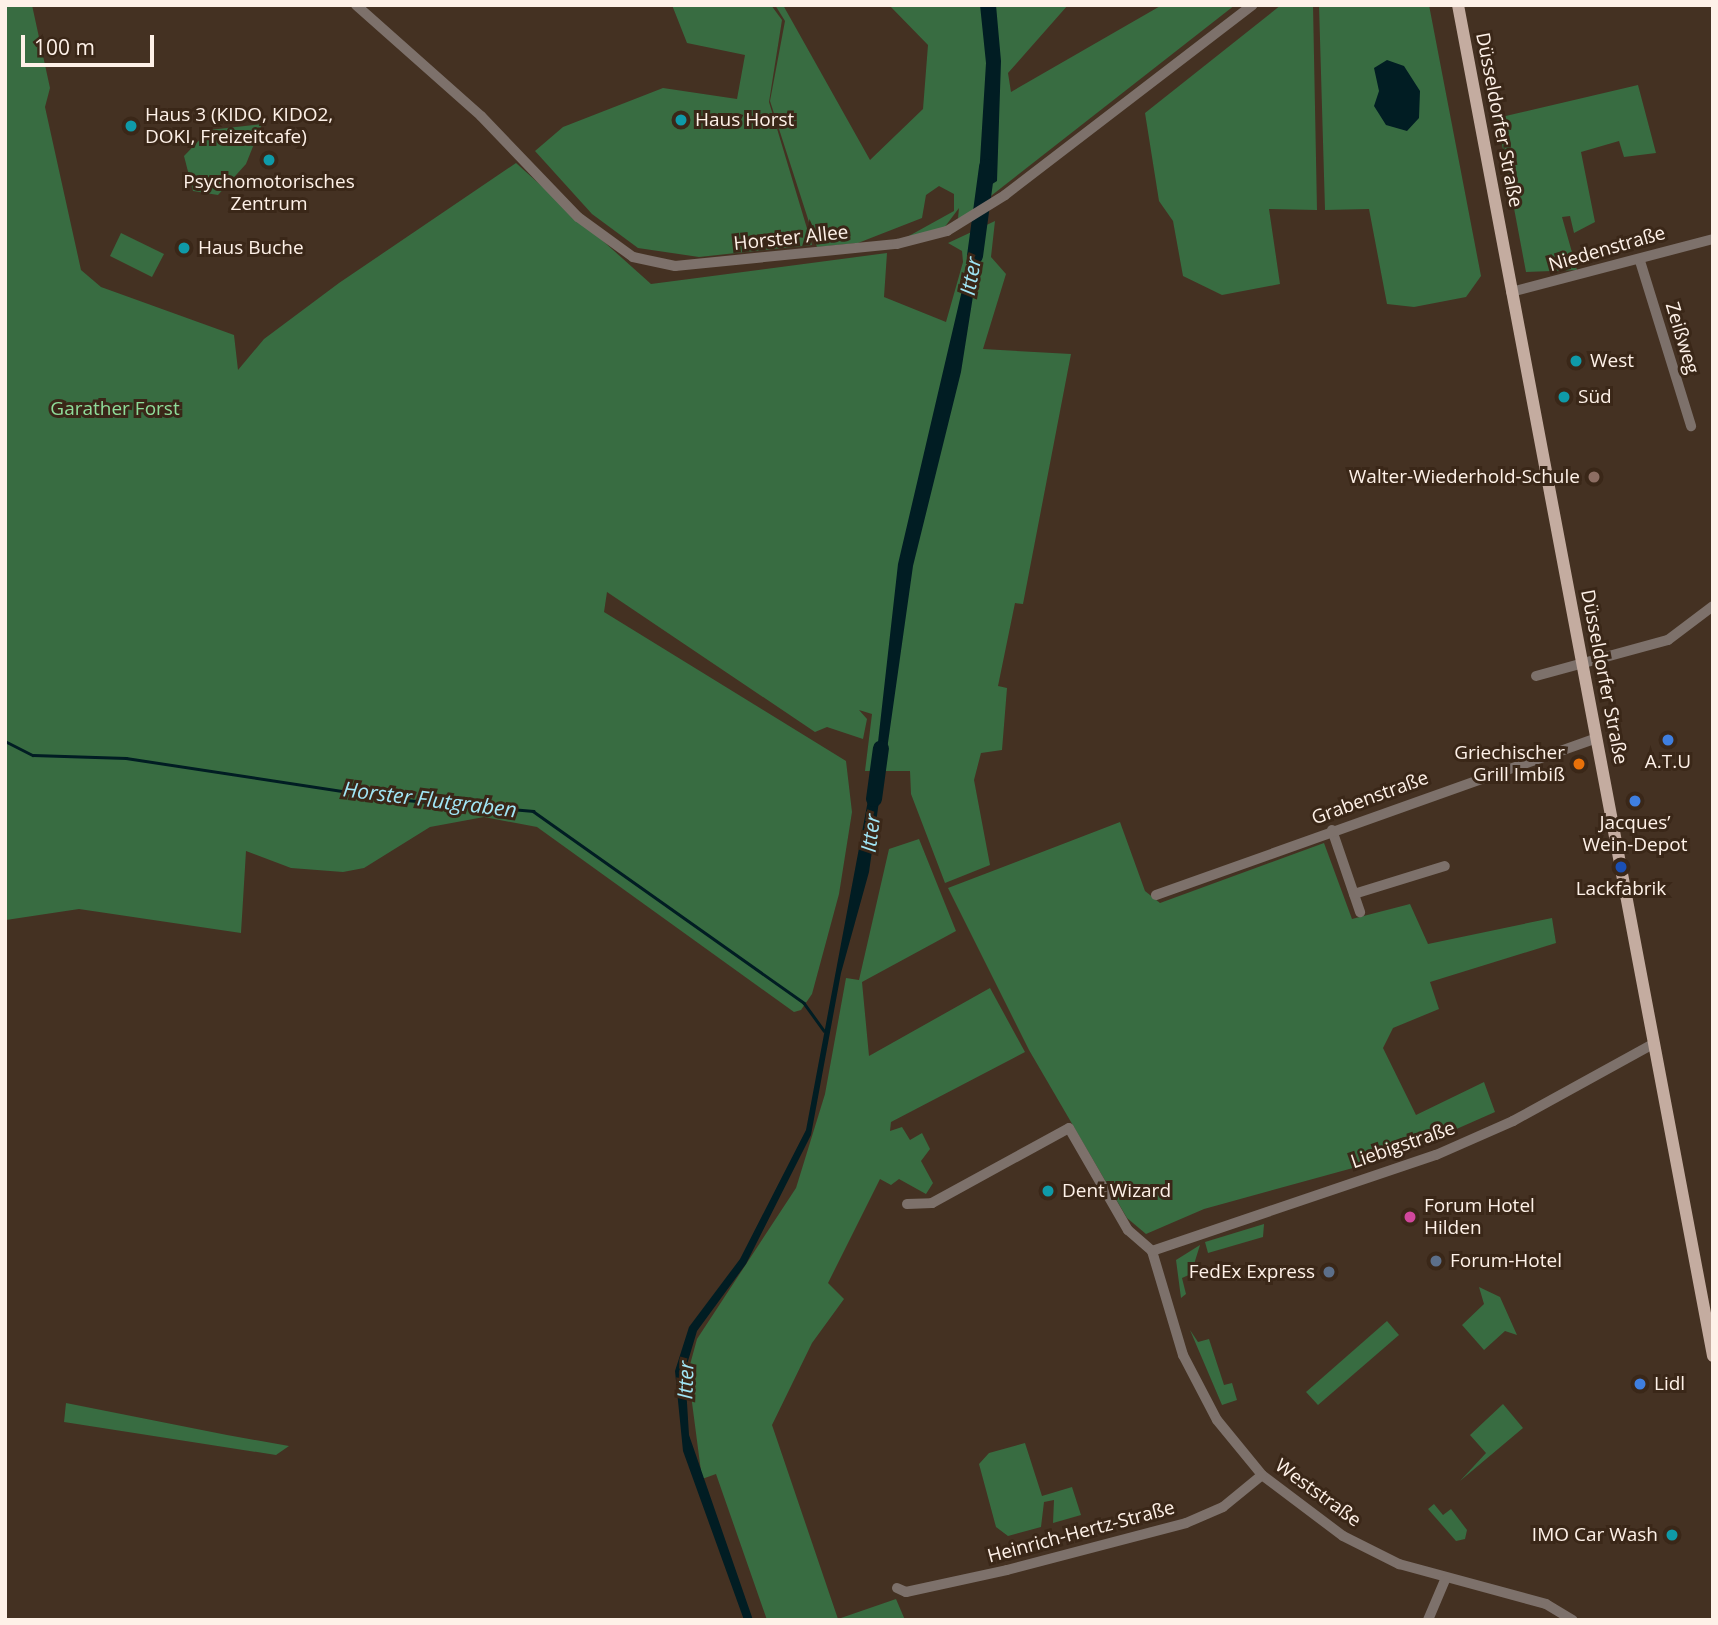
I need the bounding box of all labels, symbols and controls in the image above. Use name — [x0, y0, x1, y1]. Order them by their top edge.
scale bar — [24, 21, 158, 65]
street label: Düsseldorfer Straße — [1471, 31, 1527, 209]
text: 100 m — [34, 33, 95, 61]
place label: Haus 3 (KIDO, KIDO2, DOKI, Freizeitcafe) — [145, 104, 333, 148]
place label: Haus Horst — [695, 109, 794, 131]
marker: Haus Horst — [673, 112, 689, 128]
marker: Haus 3 (KIDO, KIDO2, DOKI, Freizeitcafe) — [123, 118, 139, 134]
marker: Psychomotorisches Zentrum — [261, 152, 277, 168]
place label: Psychomotorisches Zentrum — [183, 171, 355, 215]
street label: Horster Allee — [732, 221, 850, 255]
street label: Niedenstraße — [1546, 221, 1668, 277]
place label: Haus Buche — [198, 237, 304, 259]
marker: Haus Buche — [176, 240, 192, 256]
water label: Itter — [954, 255, 986, 297]
street label: Zeißweg — [1660, 299, 1704, 377]
place label: West — [1590, 350, 1634, 372]
marker: West — [1568, 353, 1584, 369]
place label: Süd — [1578, 386, 1612, 408]
marker: Süd — [1556, 389, 1572, 405]
park label: Garather Forst — [50, 398, 180, 420]
place label: Walter-Wiederhold-Schule — [1349, 466, 1580, 488]
marker: Walter-Wiederhold-Schule — [1586, 469, 1602, 485]
street label: Düsseldorfer Straße — [1576, 588, 1632, 766]
marker: A.T.U — [1660, 732, 1676, 748]
place label: Griechischer Grill Imbiß — [1454, 742, 1565, 786]
place label: A.T.U — [1645, 751, 1691, 773]
marker: Griechischer Grill Imbiß — [1571, 756, 1587, 772]
street label: Grabenstraße — [1308, 766, 1432, 830]
water label: Horster Flutgraben — [342, 776, 518, 822]
marker: Jacques’ Wein-Depot — [1627, 793, 1643, 809]
water label: Itter — [855, 812, 885, 854]
place label: Jacques’ Wein-Depot — [1582, 812, 1688, 856]
marker: Lackfabrik — [1613, 859, 1629, 875]
place label: Lackfabrik — [1576, 878, 1666, 900]
street label: Liebigstraße — [1348, 1117, 1458, 1173]
place label: Dent Wizard — [1062, 1180, 1171, 1202]
marker: Dent Wizard — [1040, 1183, 1056, 1199]
place label: Forum Hotel Hilden — [1424, 1195, 1535, 1239]
marker: Forum Hotel Hilden — [1402, 1209, 1418, 1225]
place label: Forum-Hotel — [1450, 1250, 1562, 1272]
marker: Forum-Hotel — [1428, 1253, 1444, 1269]
place label: FedEx Express — [1189, 1261, 1315, 1283]
marker: FedEx Express — [1321, 1264, 1337, 1280]
water label: Itter — [672, 1360, 698, 1400]
place label: Lidl — [1654, 1373, 1685, 1395]
marker: Lidl — [1632, 1376, 1648, 1392]
street label: Weststraße — [1271, 1454, 1365, 1532]
street label: Heinrich-Hertz-Straße — [985, 1496, 1177, 1568]
place label: IMO Car Wash — [1532, 1524, 1658, 1546]
marker: IMO Car Wash — [1664, 1527, 1680, 1543]

